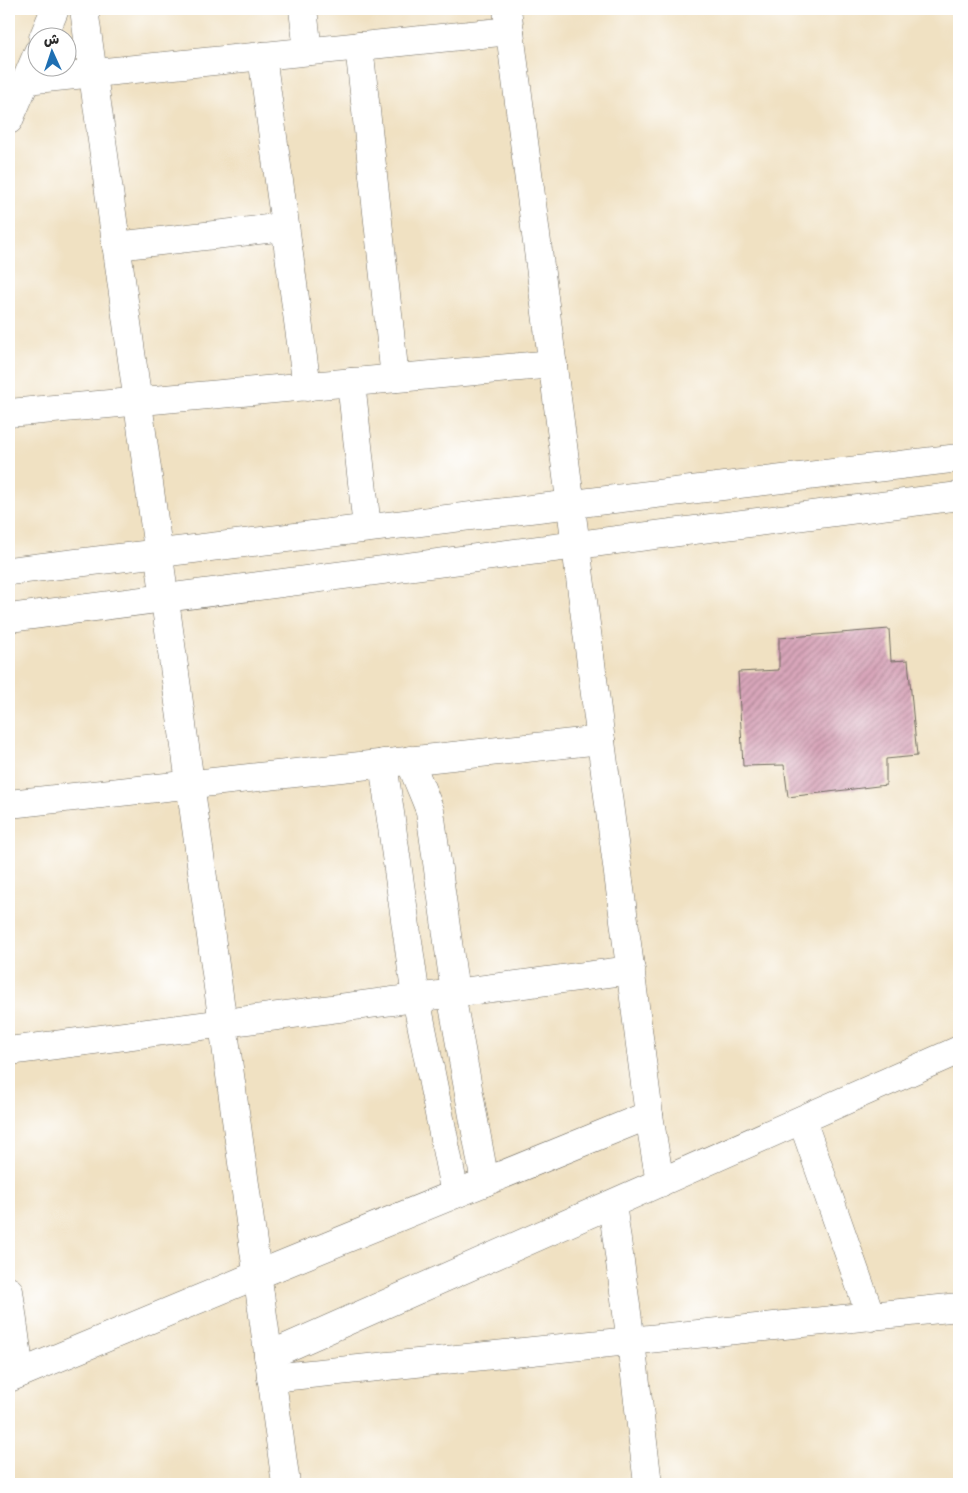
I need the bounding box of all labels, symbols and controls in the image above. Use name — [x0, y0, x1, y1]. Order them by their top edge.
north arrow — [28, 28, 78, 78]
text: ش — [43, 30, 60, 50]

